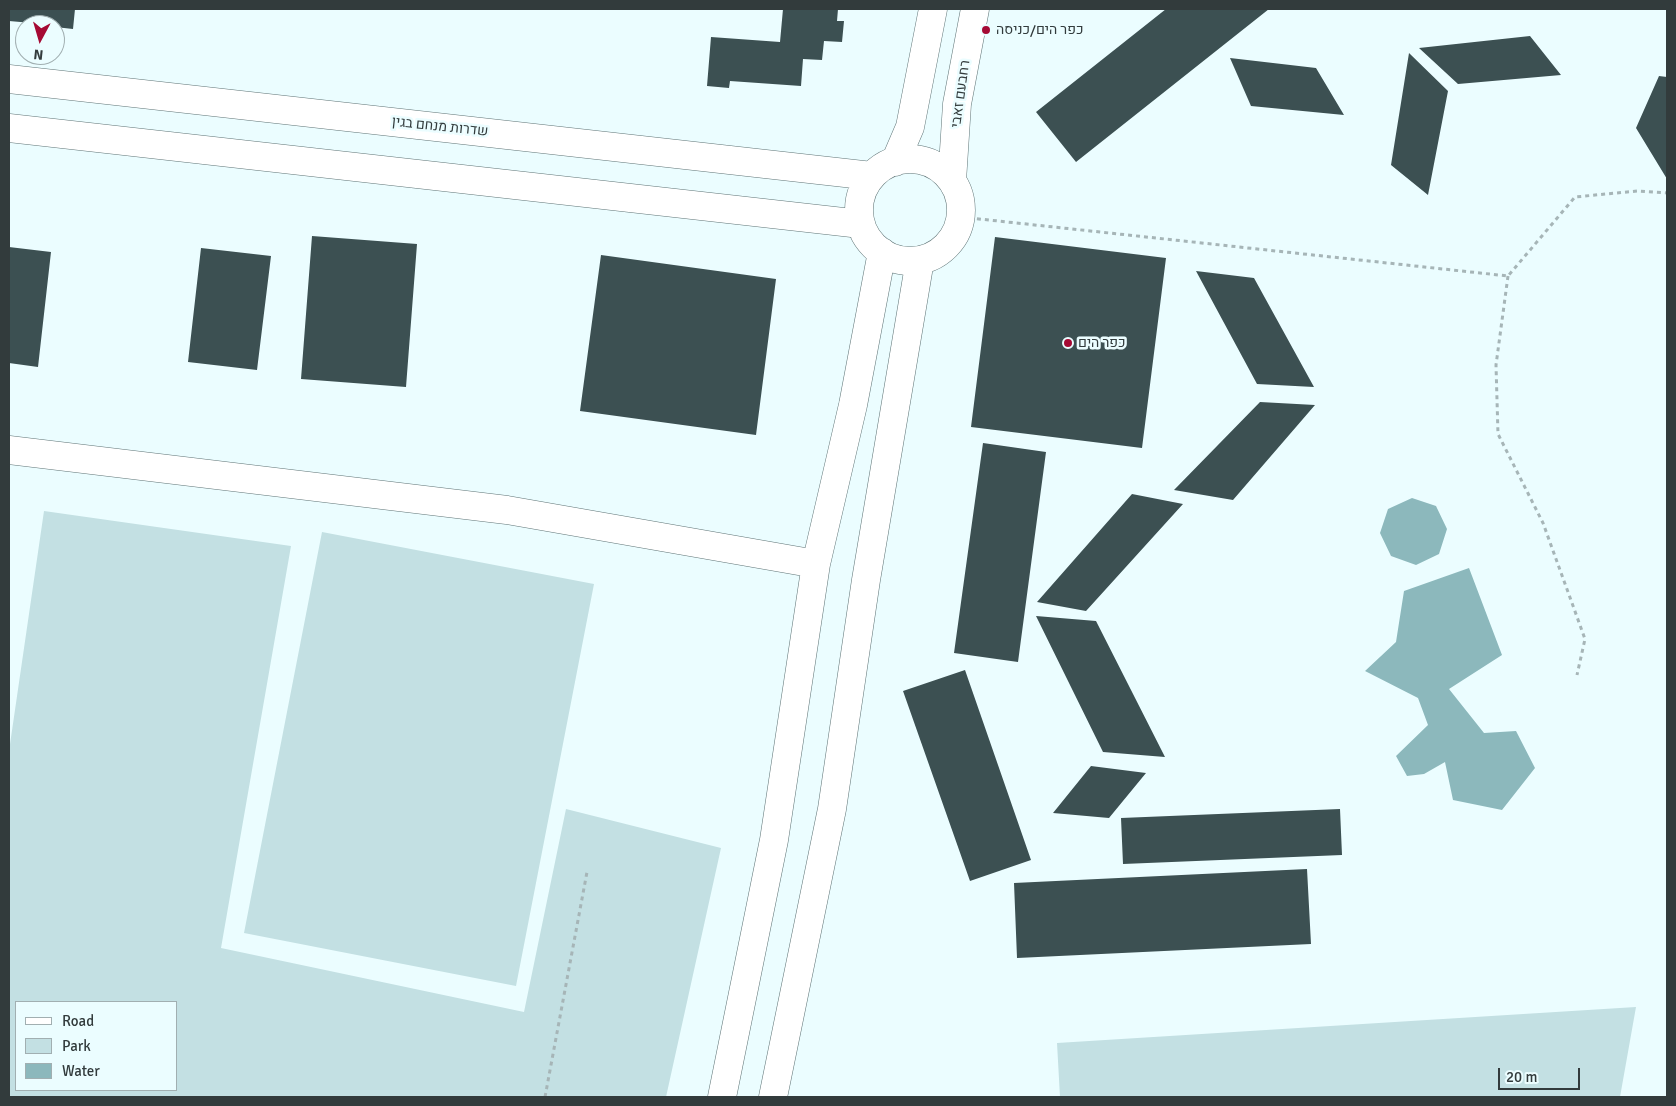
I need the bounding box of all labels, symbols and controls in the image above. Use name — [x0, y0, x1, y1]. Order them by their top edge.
north arrow — [15, 15, 65, 65]
place label: כפר הים/כניסה — [996, 22, 1083, 38]
marker: כפר הים/כניסה — [980, 24, 992, 36]
text: N — [33, 45, 44, 63]
street label: רחבעם זאבי — [948, 59, 974, 129]
street label: שדרות מנחם בגין — [391, 114, 489, 140]
place label: כפר הים — [1078, 335, 1126, 351]
marker: כפר הים — [1062, 337, 1074, 349]
legend — [15, 1001, 178, 1091]
text: Road — [62, 1012, 94, 1030]
text: Park — [62, 1037, 91, 1055]
scale bar — [1501, 1058, 1584, 1090]
text: Water — [62, 1062, 100, 1080]
text: 20 m — [1506, 1068, 1537, 1086]

